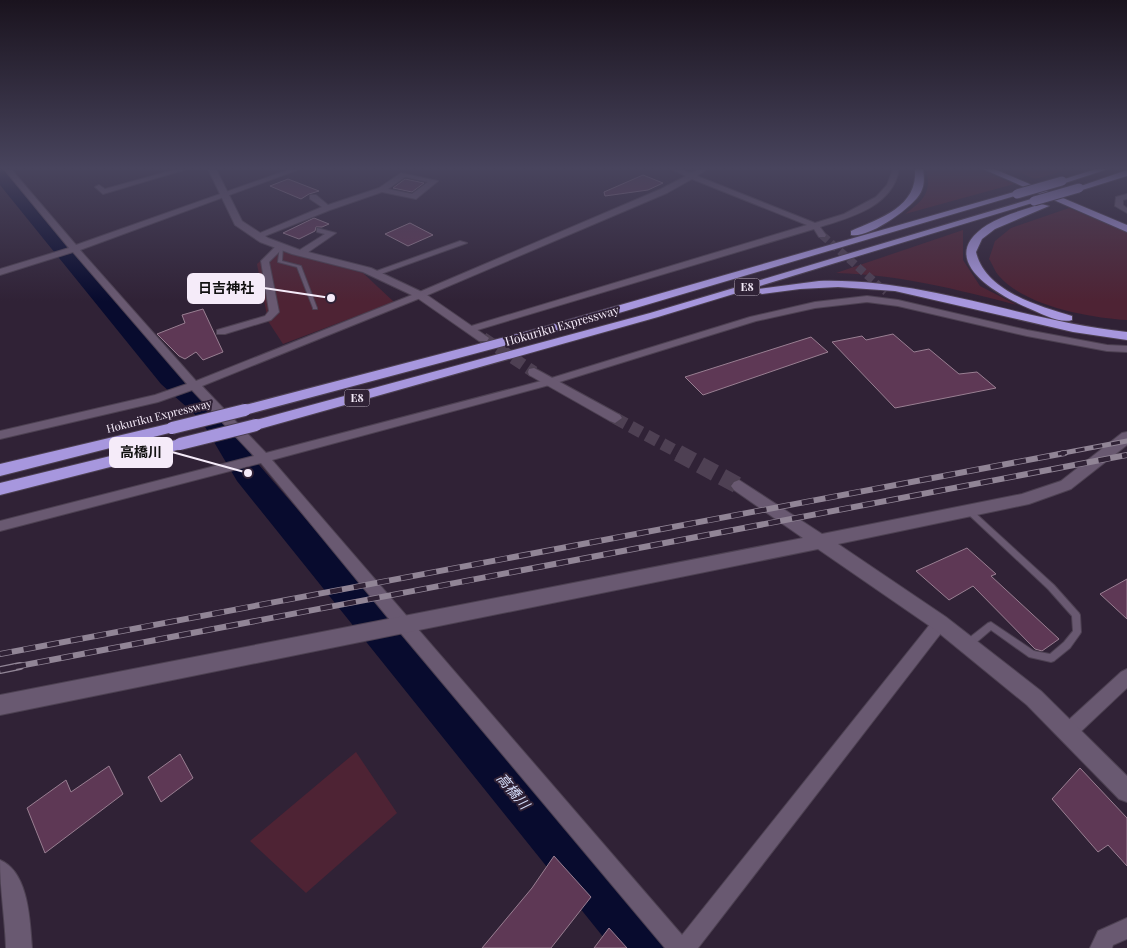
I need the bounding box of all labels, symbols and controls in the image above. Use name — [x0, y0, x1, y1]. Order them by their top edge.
callout: 日吉神社 — [188, 274, 264, 303]
text: 日吉神社 — [198, 278, 254, 297]
road number: E8 — [734, 278, 760, 296]
street label: Hokuriku Expressway — [503, 301, 621, 349]
road number: E8 — [344, 389, 370, 406]
street label: Hokuriku Expressway — [105, 395, 214, 436]
callout: 高橋川 — [110, 438, 172, 467]
text: 高橋川 — [120, 442, 162, 461]
water label: 高橋川 — [493, 768, 535, 814]

